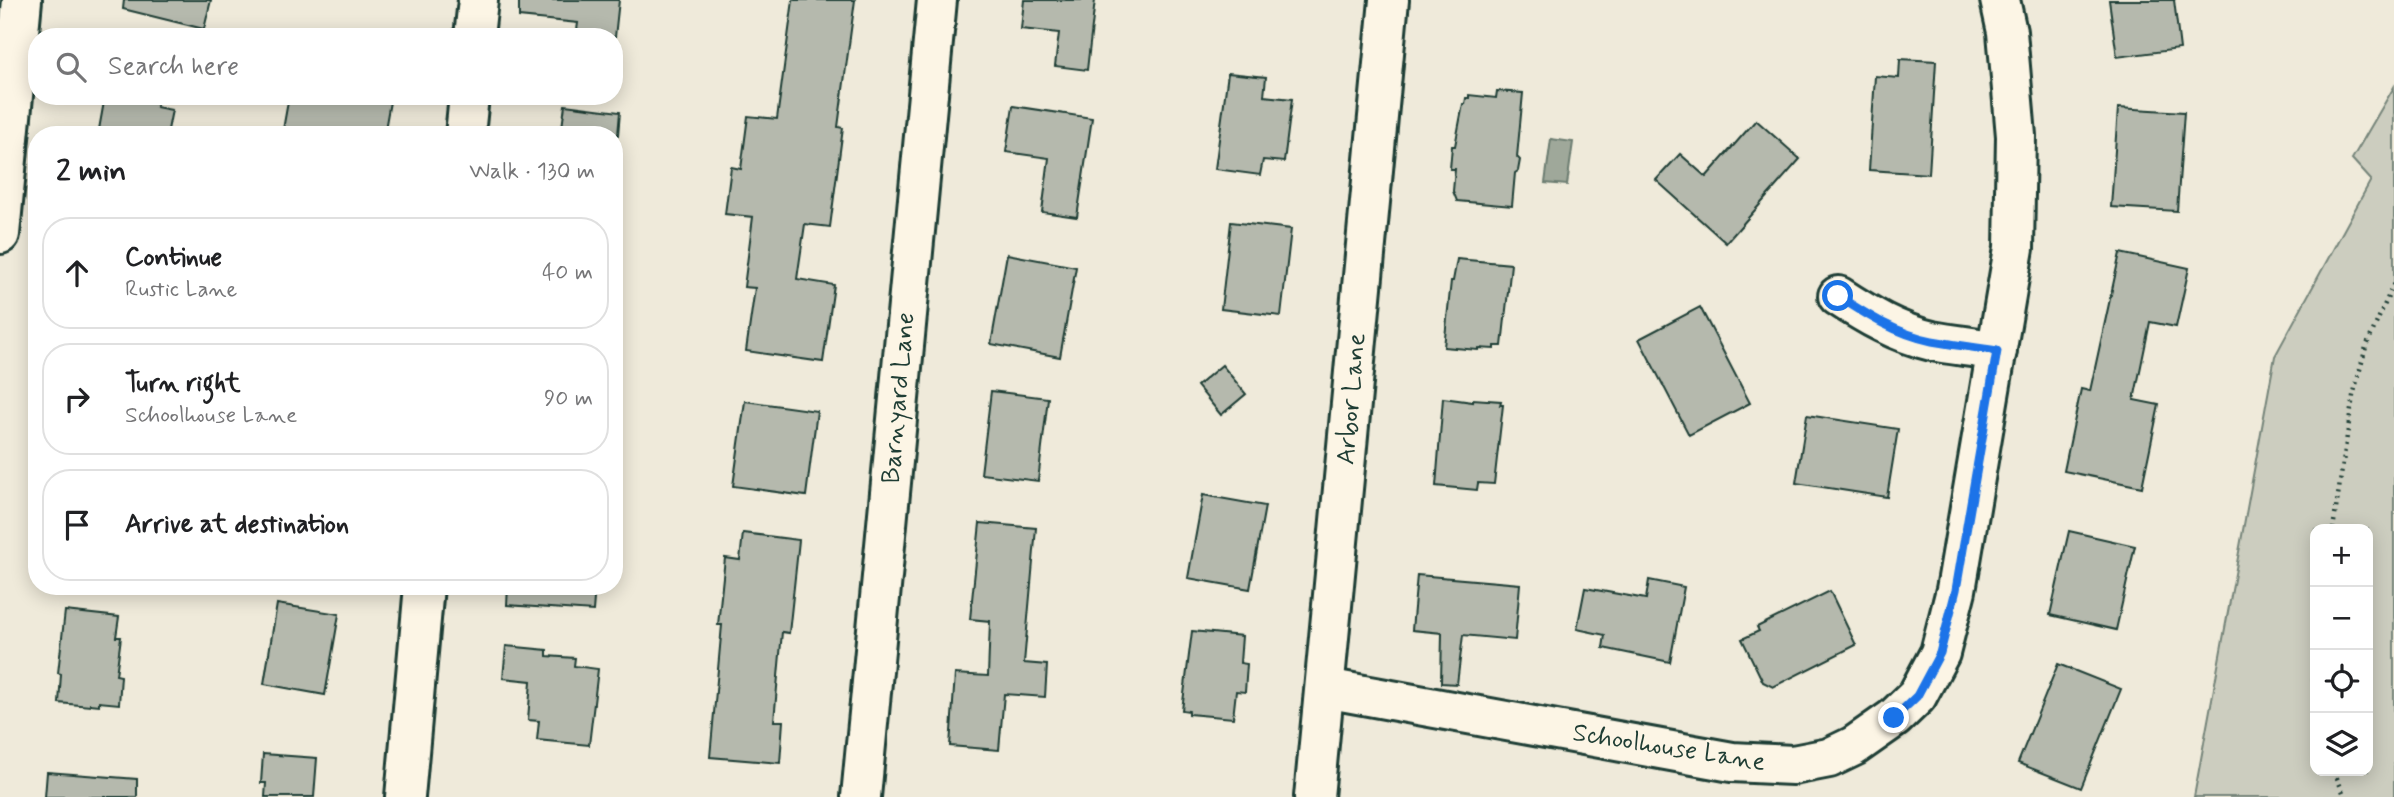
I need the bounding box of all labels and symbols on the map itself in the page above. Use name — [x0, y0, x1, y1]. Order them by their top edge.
route start — [1822, 280, 1853, 311]
street label: Barnyard Lane — [875, 311, 923, 485]
street label: Arbor Lane — [1329, 332, 1375, 466]
route end — [1878, 702, 1909, 733]
street label: Schoolhouse Lane — [1570, 716, 1768, 780]

